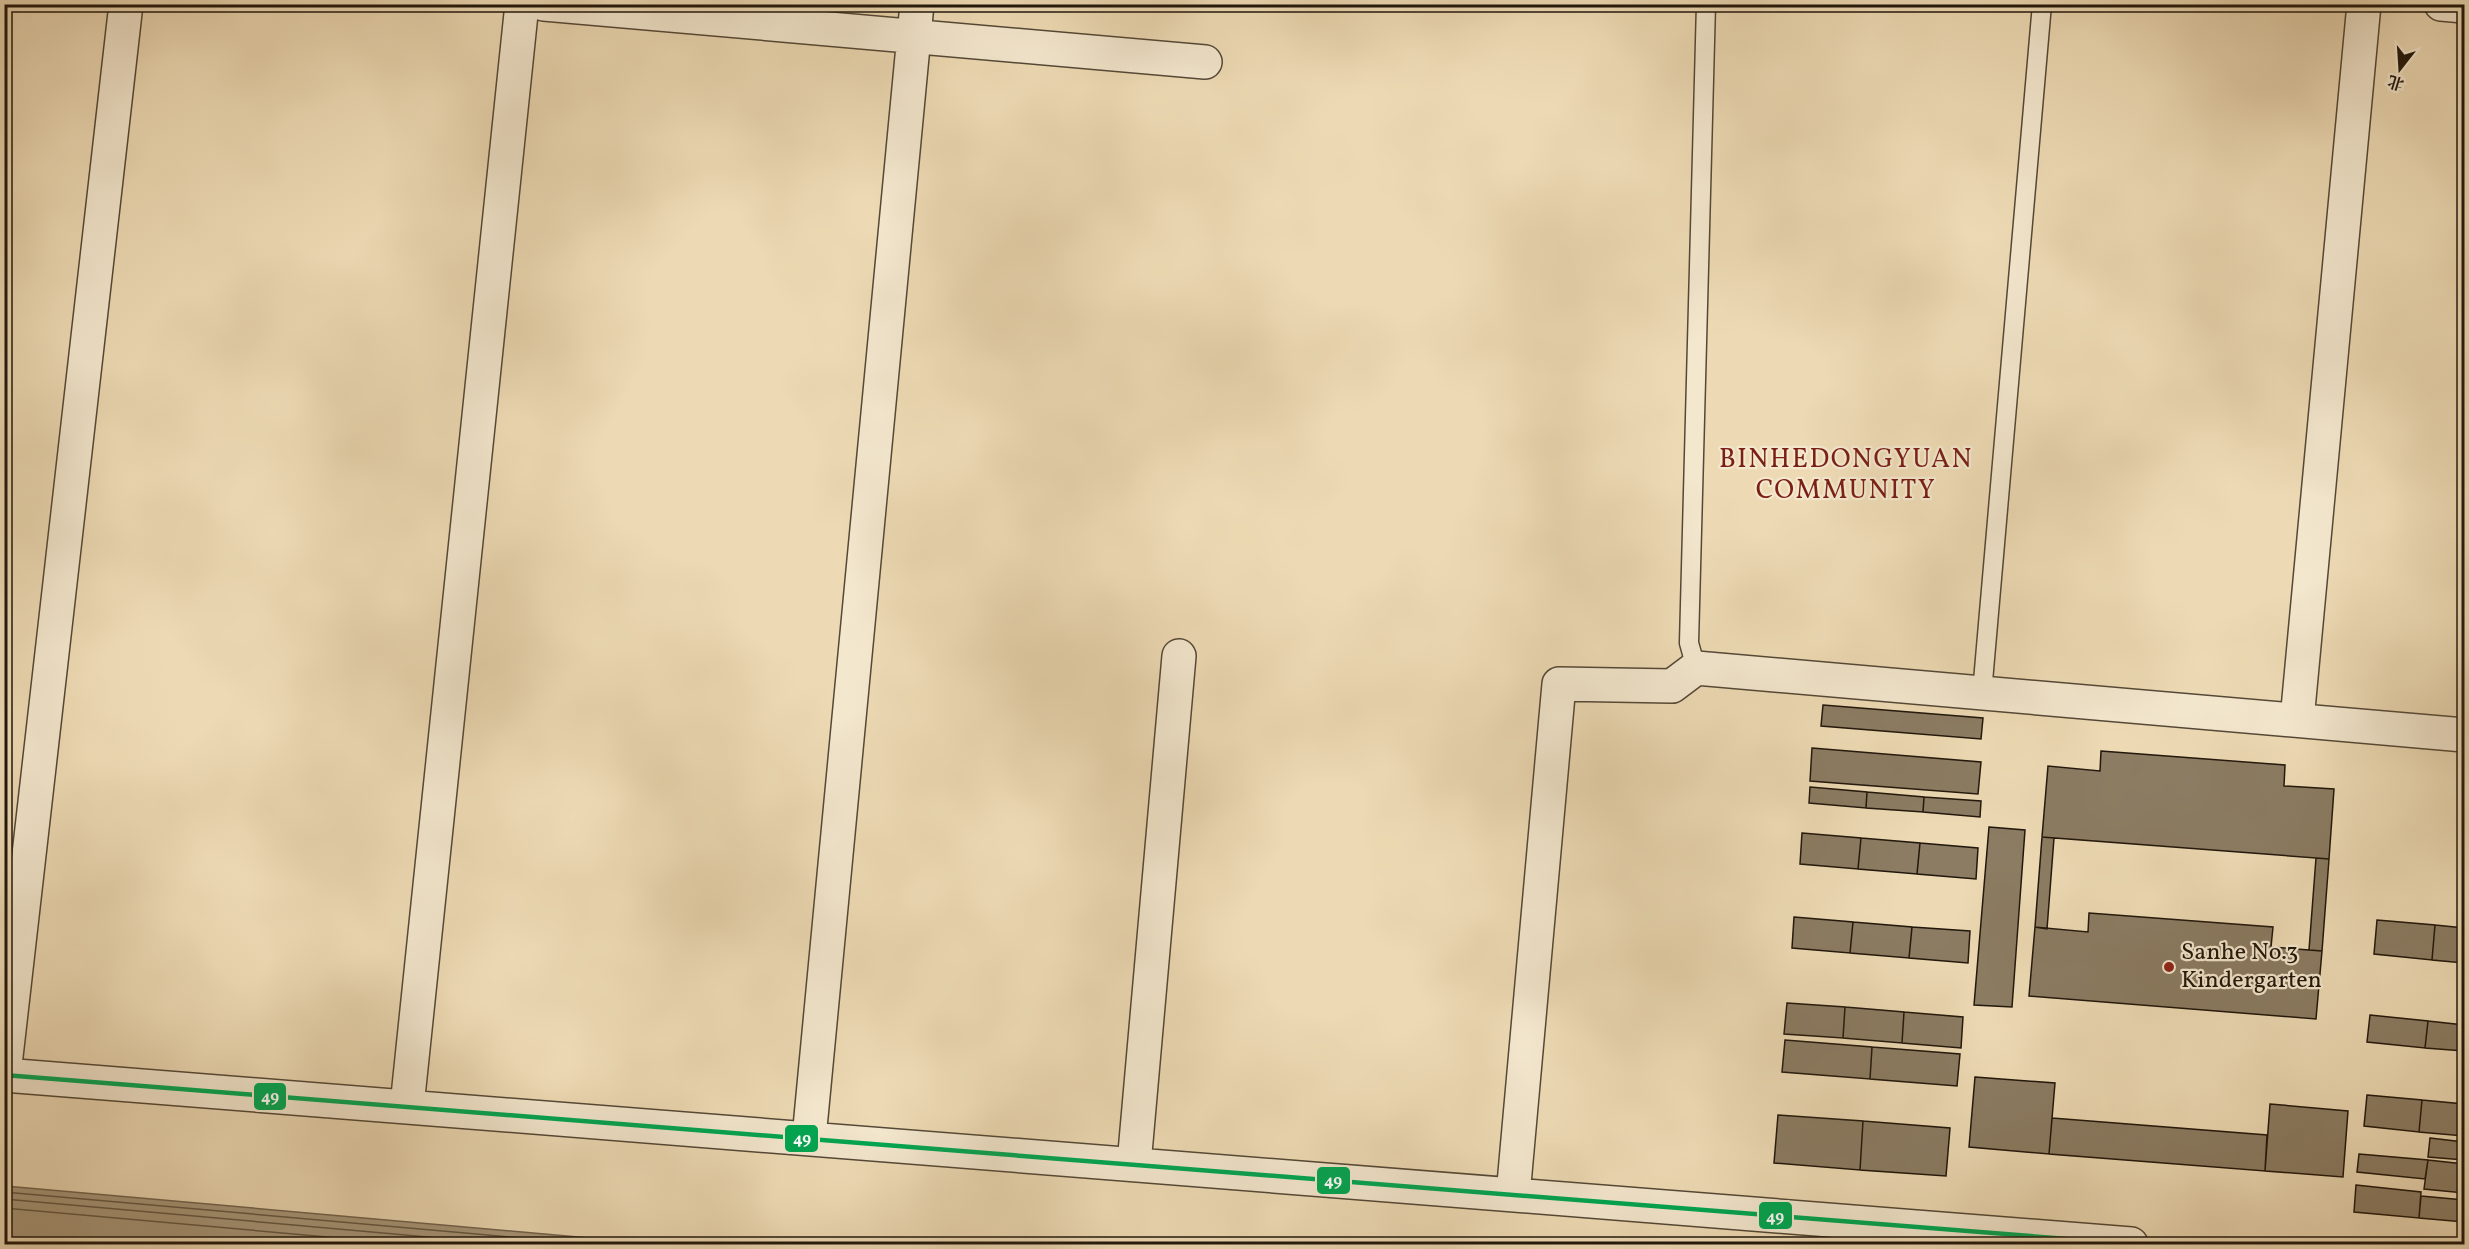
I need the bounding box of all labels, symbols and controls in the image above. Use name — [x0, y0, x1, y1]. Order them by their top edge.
north arrow — [2370, 39, 2430, 99]
text: 北 — [2385, 69, 2407, 94]
district label: BINHEDONGYUAN COMMUNITY — [1719, 441, 1973, 510]
place label: Sanhe No.3 Kindergarten — [2181, 936, 2322, 998]
marker: Sanhe No.3 Kindergarten — [2162, 960, 2176, 974]
line badge: 49 — [253, 1082, 287, 1111]
text: 49 — [261, 1087, 279, 1109]
line badge: 49 — [784, 1124, 819, 1153]
text: 49 — [793, 1129, 811, 1151]
line badge: 49 — [1316, 1166, 1351, 1195]
text: 49 — [1324, 1171, 1342, 1193]
line badge: 49 — [1758, 1201, 1793, 1230]
text: 49 — [1766, 1207, 1784, 1229]

